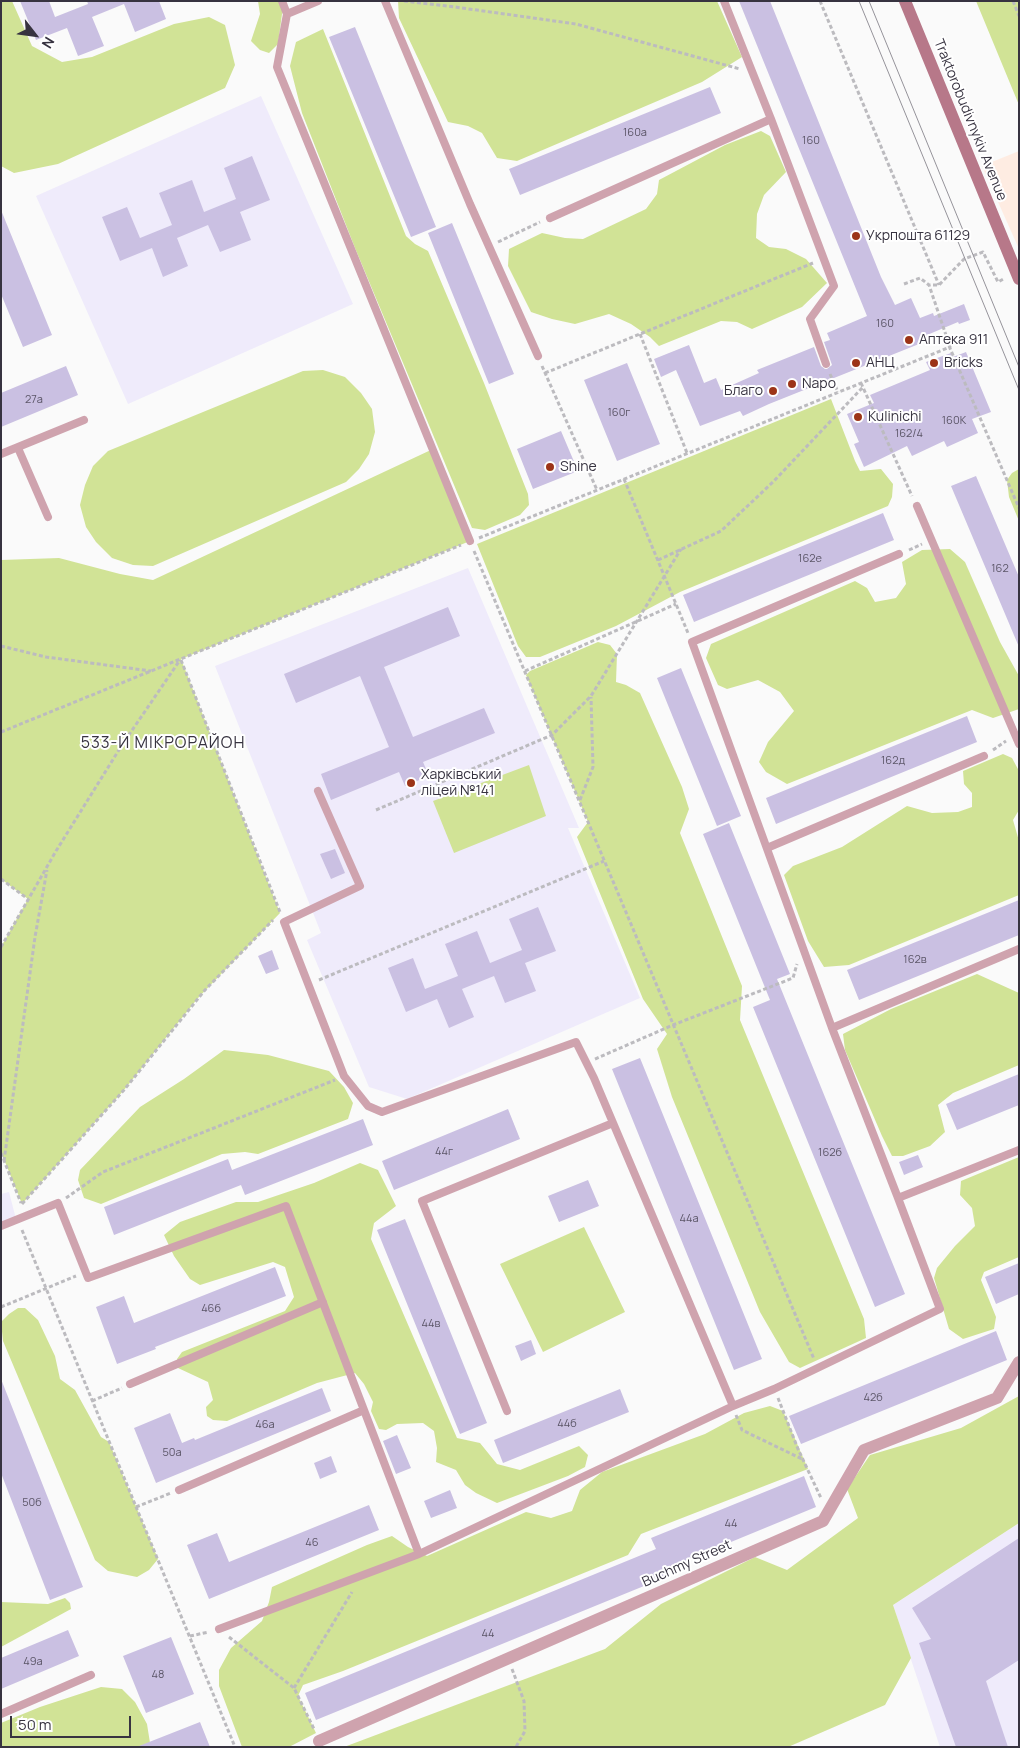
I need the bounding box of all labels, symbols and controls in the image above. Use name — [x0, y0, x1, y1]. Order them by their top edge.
north arrow — [10, 10, 60, 60]
text: N — [38, 34, 59, 52]
street label: Traktorobudivnykiv Avenue — [930, 37, 1010, 203]
house number: 160а — [623, 126, 647, 140]
house number: 160 — [802, 134, 820, 148]
place label: Укрпошта 61129 — [866, 228, 970, 244]
marker: Укрпошта 61129 — [850, 230, 862, 242]
house number: 160 — [876, 317, 894, 331]
place label: Аптека 911 — [919, 332, 988, 348]
marker: Аптека 911 — [903, 334, 915, 346]
place label: АНЦ — [866, 355, 894, 371]
place label: Bricks — [944, 355, 983, 371]
marker: АНЦ — [850, 357, 862, 369]
marker: Bricks — [928, 357, 940, 369]
place label: Napo — [802, 376, 836, 392]
marker: Napo — [786, 378, 798, 390]
place label: Благо — [724, 383, 763, 399]
marker: Благо — [767, 385, 779, 397]
house number: 27а — [25, 393, 43, 407]
house number: 160г — [608, 406, 630, 420]
place label: Kulinichi — [868, 409, 922, 425]
marker: Kulinichi — [852, 411, 864, 423]
house number: 160К — [942, 414, 966, 428]
house number: 162/4 — [895, 427, 923, 441]
place label: Shine — [560, 459, 597, 475]
marker: Shine — [544, 461, 556, 473]
house number: 162е — [798, 552, 822, 566]
house number: 162 — [991, 562, 1009, 576]
district label: 533-Й МІКРОРАЙОН — [79, 734, 247, 754]
house number: 162д — [881, 754, 905, 768]
place label: Харківський ліцей №141 — [421, 767, 501, 800]
marker: Харківський ліцей №141 — [405, 777, 417, 789]
house number: 162в — [903, 953, 927, 967]
house number: 44г — [435, 1145, 453, 1159]
house number: 162б — [818, 1146, 842, 1160]
house number: 44а — [679, 1212, 699, 1226]
house number: 46б — [201, 1302, 221, 1316]
house number: 44в — [422, 1317, 440, 1331]
house number: 42б — [863, 1391, 883, 1405]
house number: 44б — [557, 1417, 577, 1431]
house number: 46а — [255, 1418, 275, 1432]
house number: 50а — [162, 1446, 182, 1460]
house number: 50б — [22, 1496, 42, 1510]
house number: 44 — [724, 1517, 738, 1531]
house number: 46 — [305, 1536, 319, 1550]
street label: Buchmy Street — [640, 1537, 734, 1591]
house number: 44 — [481, 1627, 495, 1641]
house number: 49а — [23, 1655, 43, 1669]
house number: 48 — [152, 1668, 164, 1682]
scale bar — [12, 1706, 134, 1738]
text: 50 m — [18, 1714, 52, 1735]

